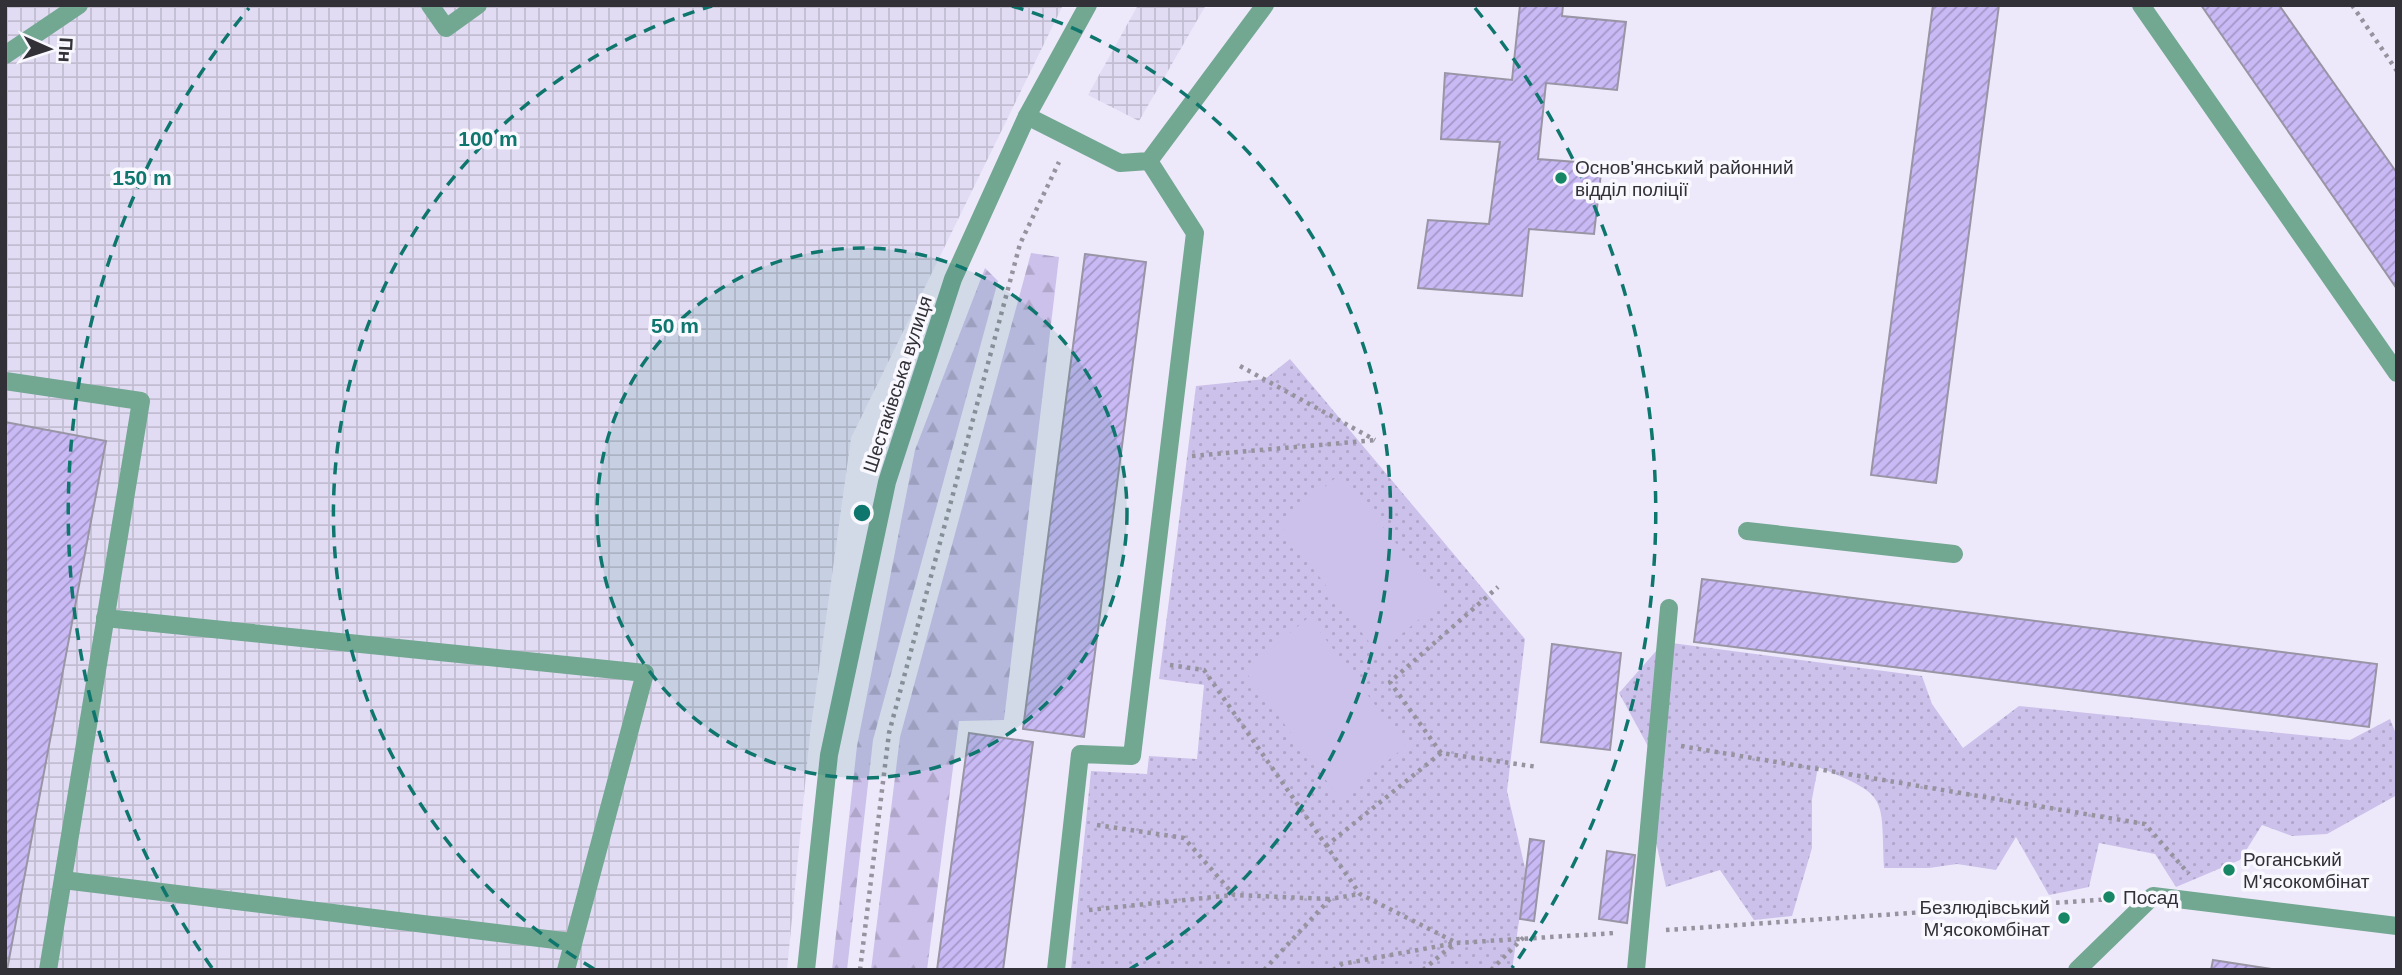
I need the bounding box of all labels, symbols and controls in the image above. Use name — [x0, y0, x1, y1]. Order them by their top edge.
north arrow — [14, 14, 84, 84]
text: Пн — [54, 37, 77, 63]
text: 100 m — [458, 127, 518, 150]
place label: Основ'янський районний відділ поліції — [1575, 157, 1794, 200]
text: 150 m — [112, 166, 172, 189]
marker: Основ'янський районний відділ поліції — [1553, 170, 1569, 186]
street label: Шестаківська вулиця — [859, 293, 936, 475]
text: 50 m — [651, 314, 699, 337]
centre of rings — [850, 501, 874, 525]
place label: Роганський М'ясокомбінат — [2243, 849, 2370, 892]
marker: Роганський М'ясокомбінат — [2221, 862, 2237, 878]
place label: Посад — [2123, 887, 2178, 908]
marker: Посад — [2101, 889, 2117, 905]
place label: Бeзлюдівський М'ясокомбінат — [1919, 897, 2050, 940]
marker: Бeзлюдівський М'ясокомбінат — [2056, 910, 2072, 926]

